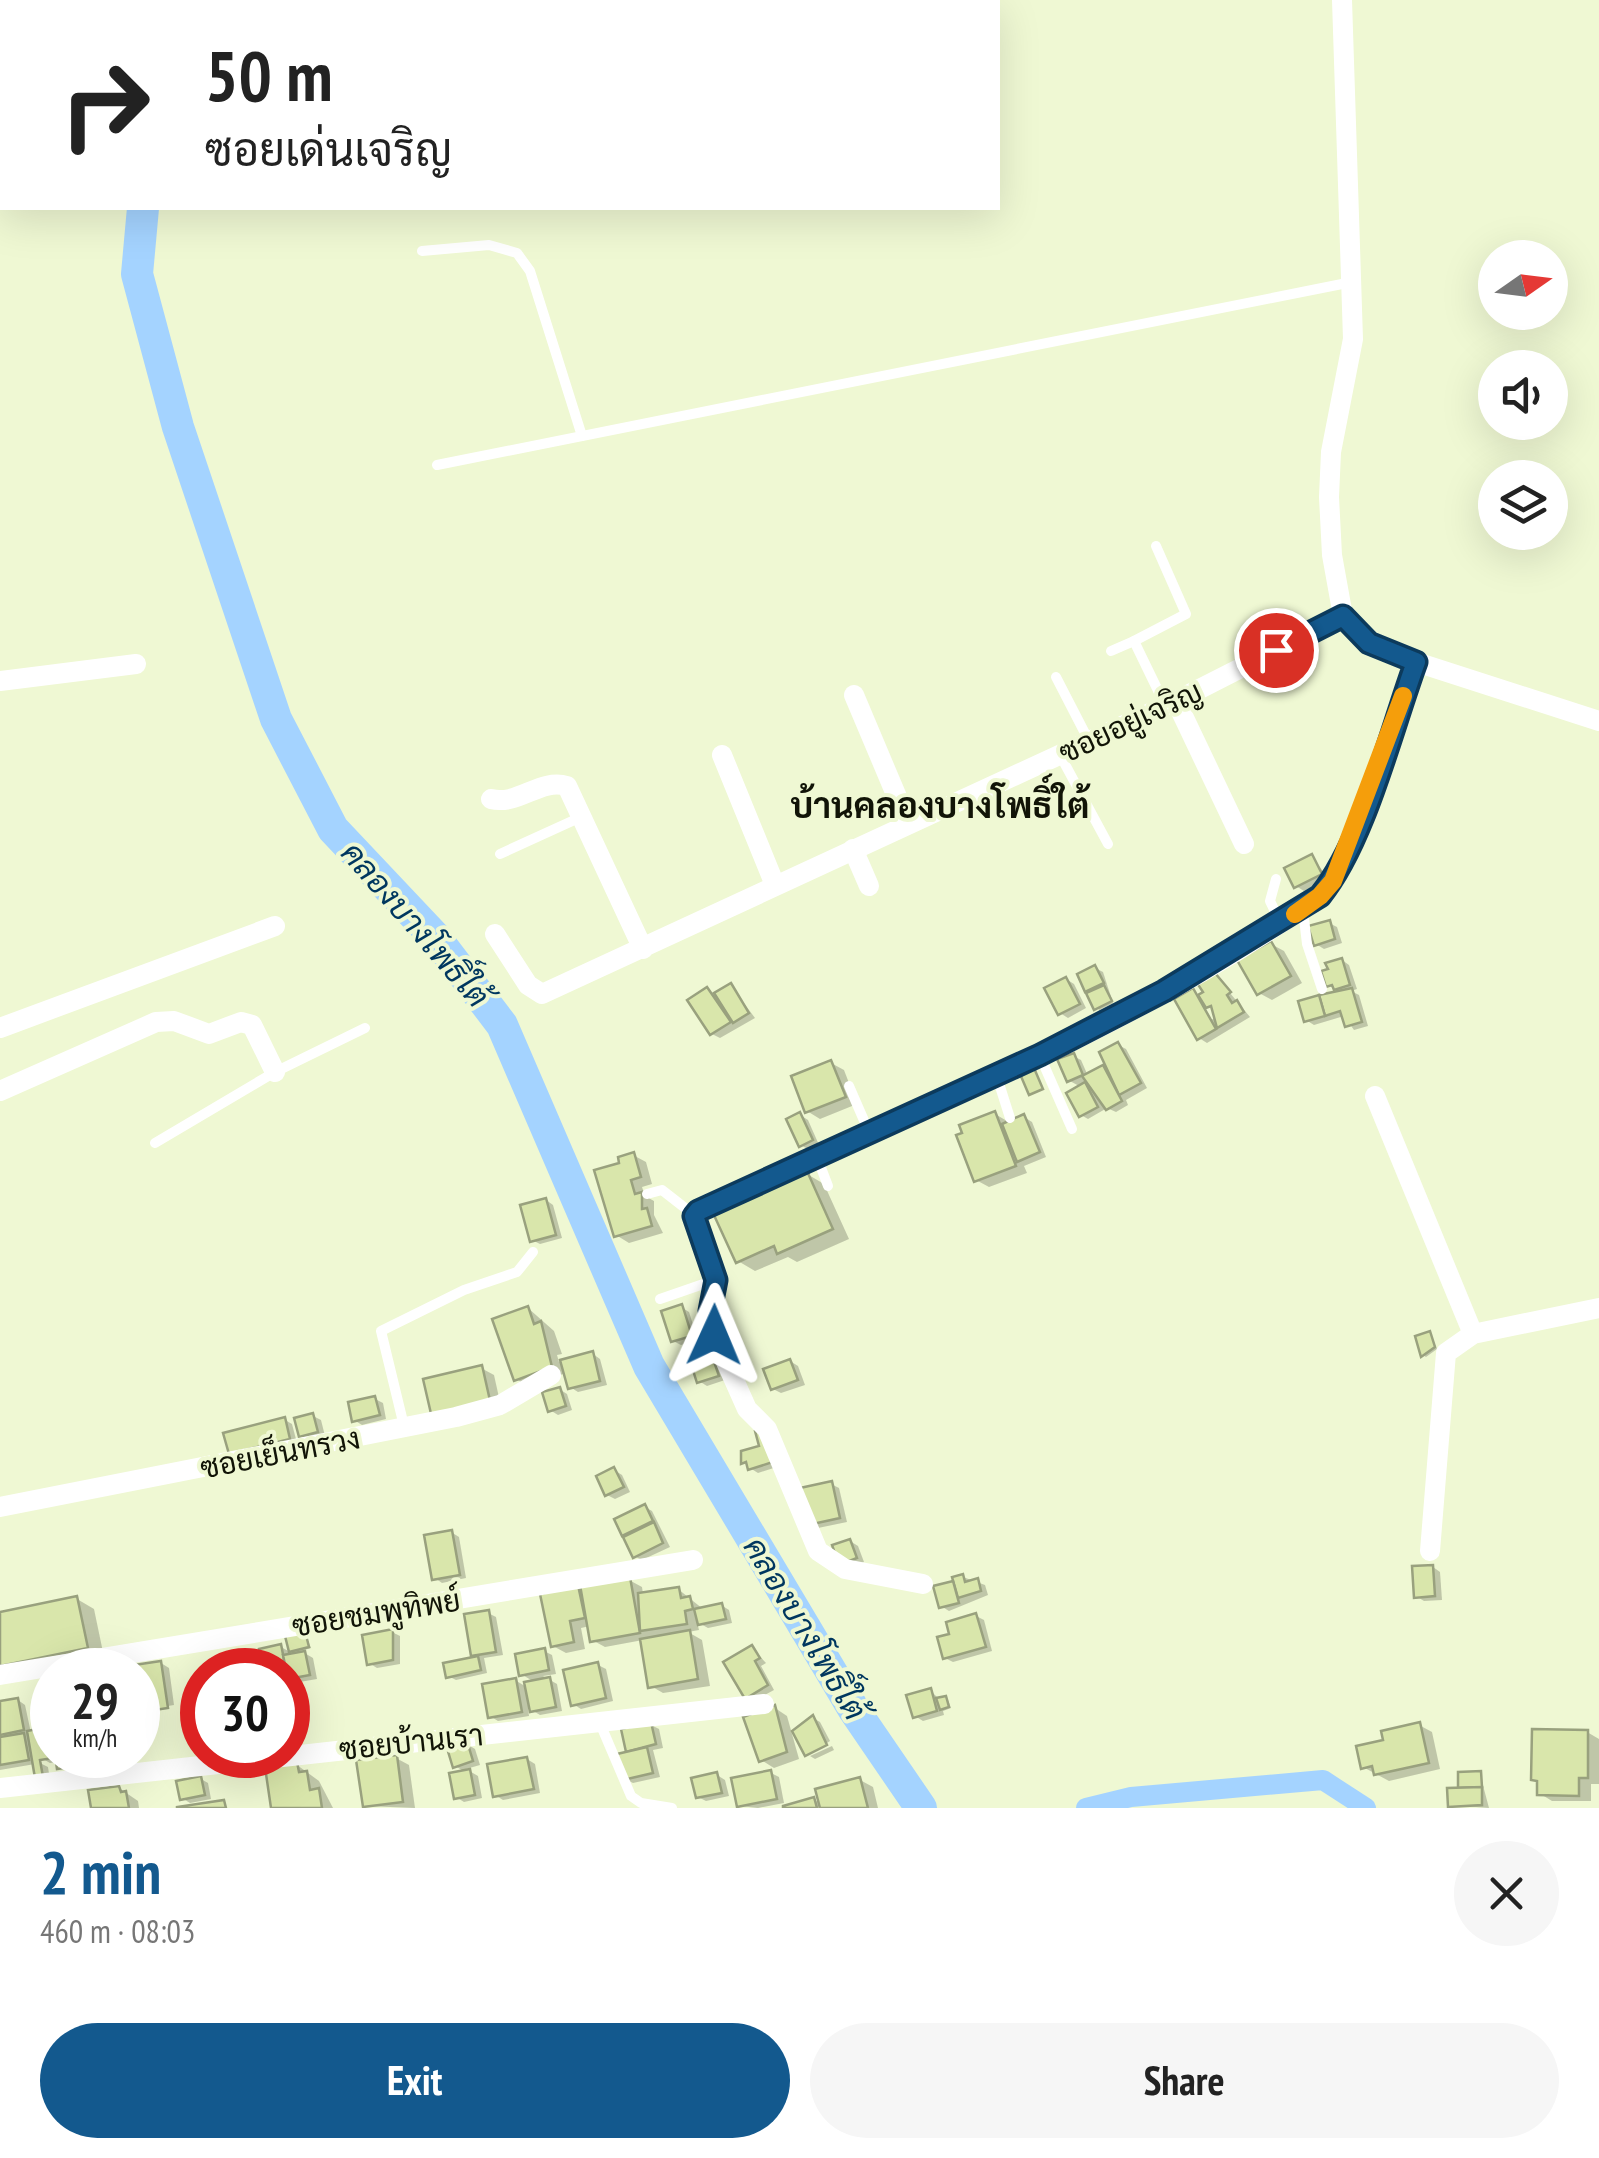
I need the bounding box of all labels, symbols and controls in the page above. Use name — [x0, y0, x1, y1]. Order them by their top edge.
text: 50 m — [205, 30, 333, 120]
icon: right — [40, 40, 170, 170]
text: ซอยเด่นเจริญ — [205, 120, 452, 178]
north arrow — [1478, 240, 1568, 330]
map controls — [1478, 240, 1568, 550]
button: sound — [1478, 350, 1568, 440]
button: layers — [1478, 460, 1568, 550]
pin — [1234, 608, 1319, 693]
icon: arrive — [1249, 623, 1304, 678]
street label: ซอยอยู่เจริญ — [1052, 671, 1209, 773]
district label: บ้านคลองบางโพธิ์ใต้ — [790, 773, 1091, 828]
water label: คลองบางโพธิ์ใต้ — [333, 829, 507, 1019]
position arrow — [662, 1283, 766, 1387]
street label: ซอยเย็นทรวง — [197, 1416, 363, 1487]
water label: คลองบางโพธิ์ใต้ — [735, 1526, 884, 1731]
street label: ซอยชมพูทิพย์ — [289, 1579, 463, 1647]
speed limit sign: 30 — [180, 1648, 310, 1778]
text: 29 — [71, 1668, 119, 1733]
street label: ซอยบ้านเรา — [337, 1714, 485, 1768]
text: km/h — [73, 1722, 117, 1754]
text: 2 min — [40, 1833, 161, 1911]
button: close — [1454, 1841, 1559, 1946]
text: 460 m · 08:03 — [40, 1910, 195, 1952]
button: Exit — [40, 2023, 790, 2138]
button: Share — [810, 2023, 1559, 2138]

